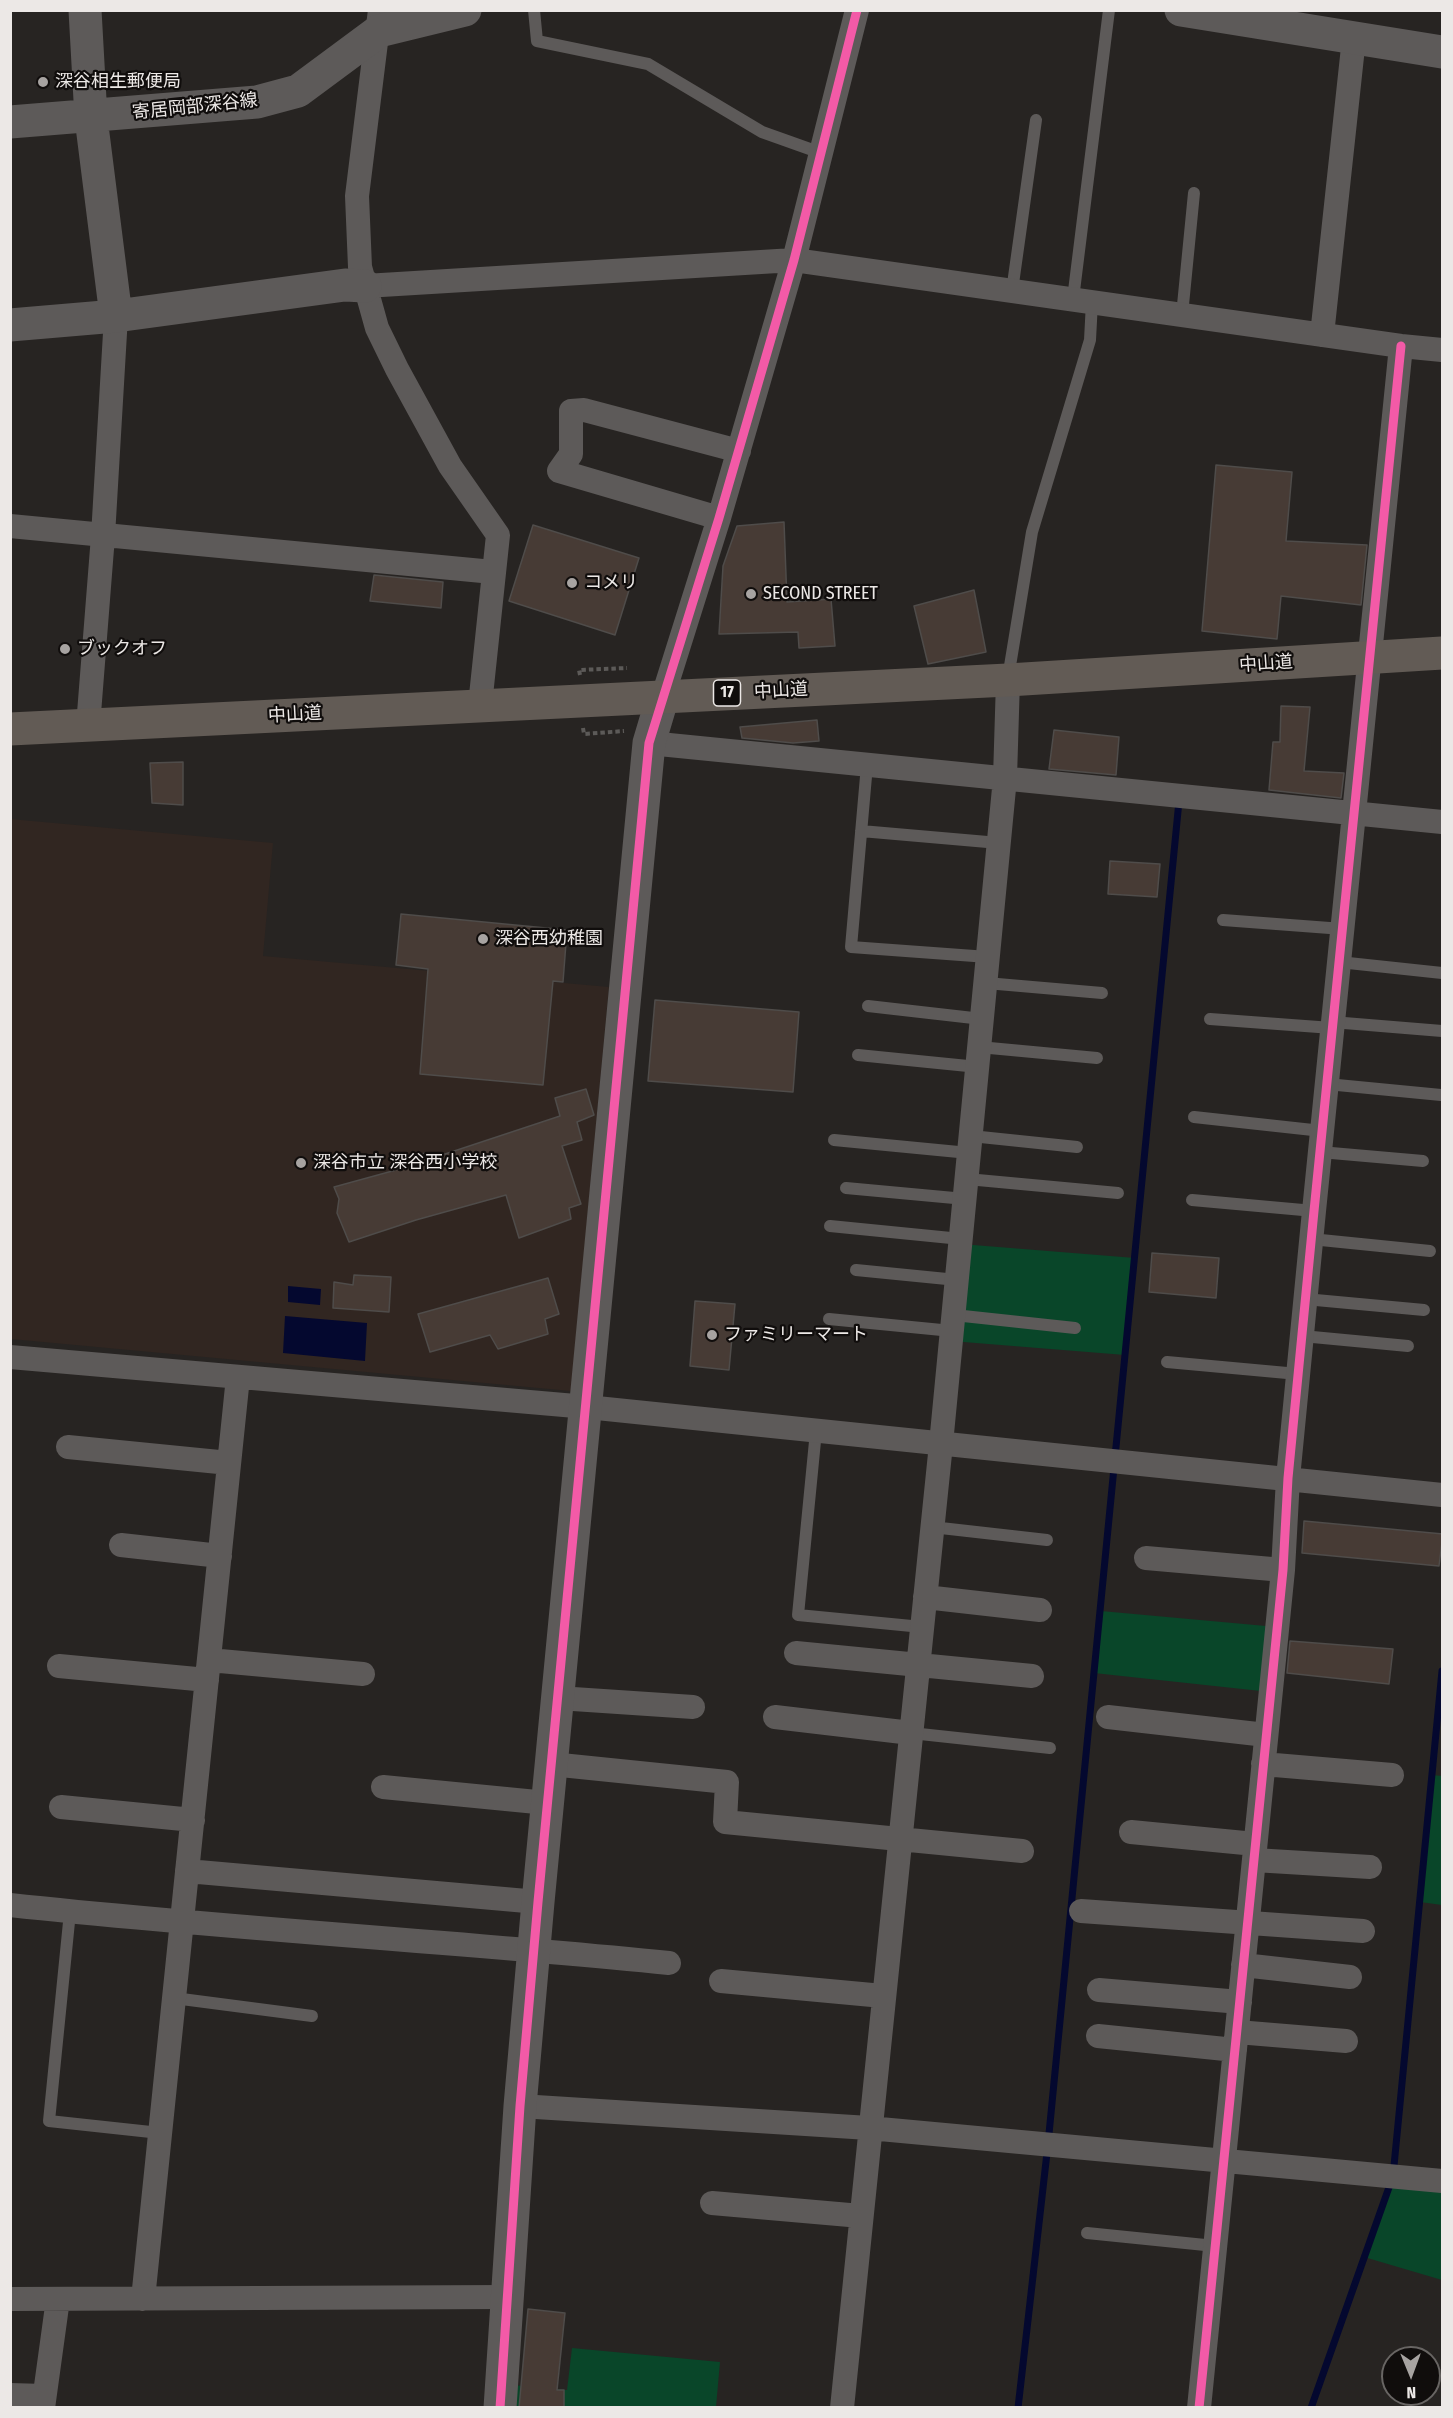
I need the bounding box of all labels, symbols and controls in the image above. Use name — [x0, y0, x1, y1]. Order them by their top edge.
place label: 深谷相生郵便局 — [55, 71, 181, 93]
marker: 深谷相生郵便局 — [36, 75, 50, 89]
street label: 寄居岡部深谷線 — [131, 90, 259, 124]
place label: コメリ — [584, 572, 638, 594]
marker: コメリ — [565, 576, 579, 590]
place label: SECOND STREET — [763, 583, 878, 605]
marker: SECOND STREET — [744, 587, 758, 601]
place label: ブックオフ — [77, 638, 167, 660]
marker: ブックオフ — [58, 642, 72, 656]
street label: 中山道 — [1238, 651, 1294, 677]
street label: 中山道 — [753, 679, 809, 703]
road number: 17 — [714, 680, 740, 706]
street label: 中山道 — [267, 703, 323, 727]
place label: 深谷西幼稚園 — [495, 928, 603, 950]
marker: 深谷西幼稚園 — [476, 932, 490, 946]
place label: 深谷市立 深谷西小学校 — [313, 1152, 497, 1174]
marker: 深谷市立 深谷西小学校 — [294, 1156, 308, 1170]
place label: ファミリーマート — [724, 1324, 868, 1346]
marker: ファミリーマート — [705, 1328, 719, 1342]
north arrow — [1381, 2346, 1441, 2406]
text: N — [1406, 2383, 1416, 2402]

